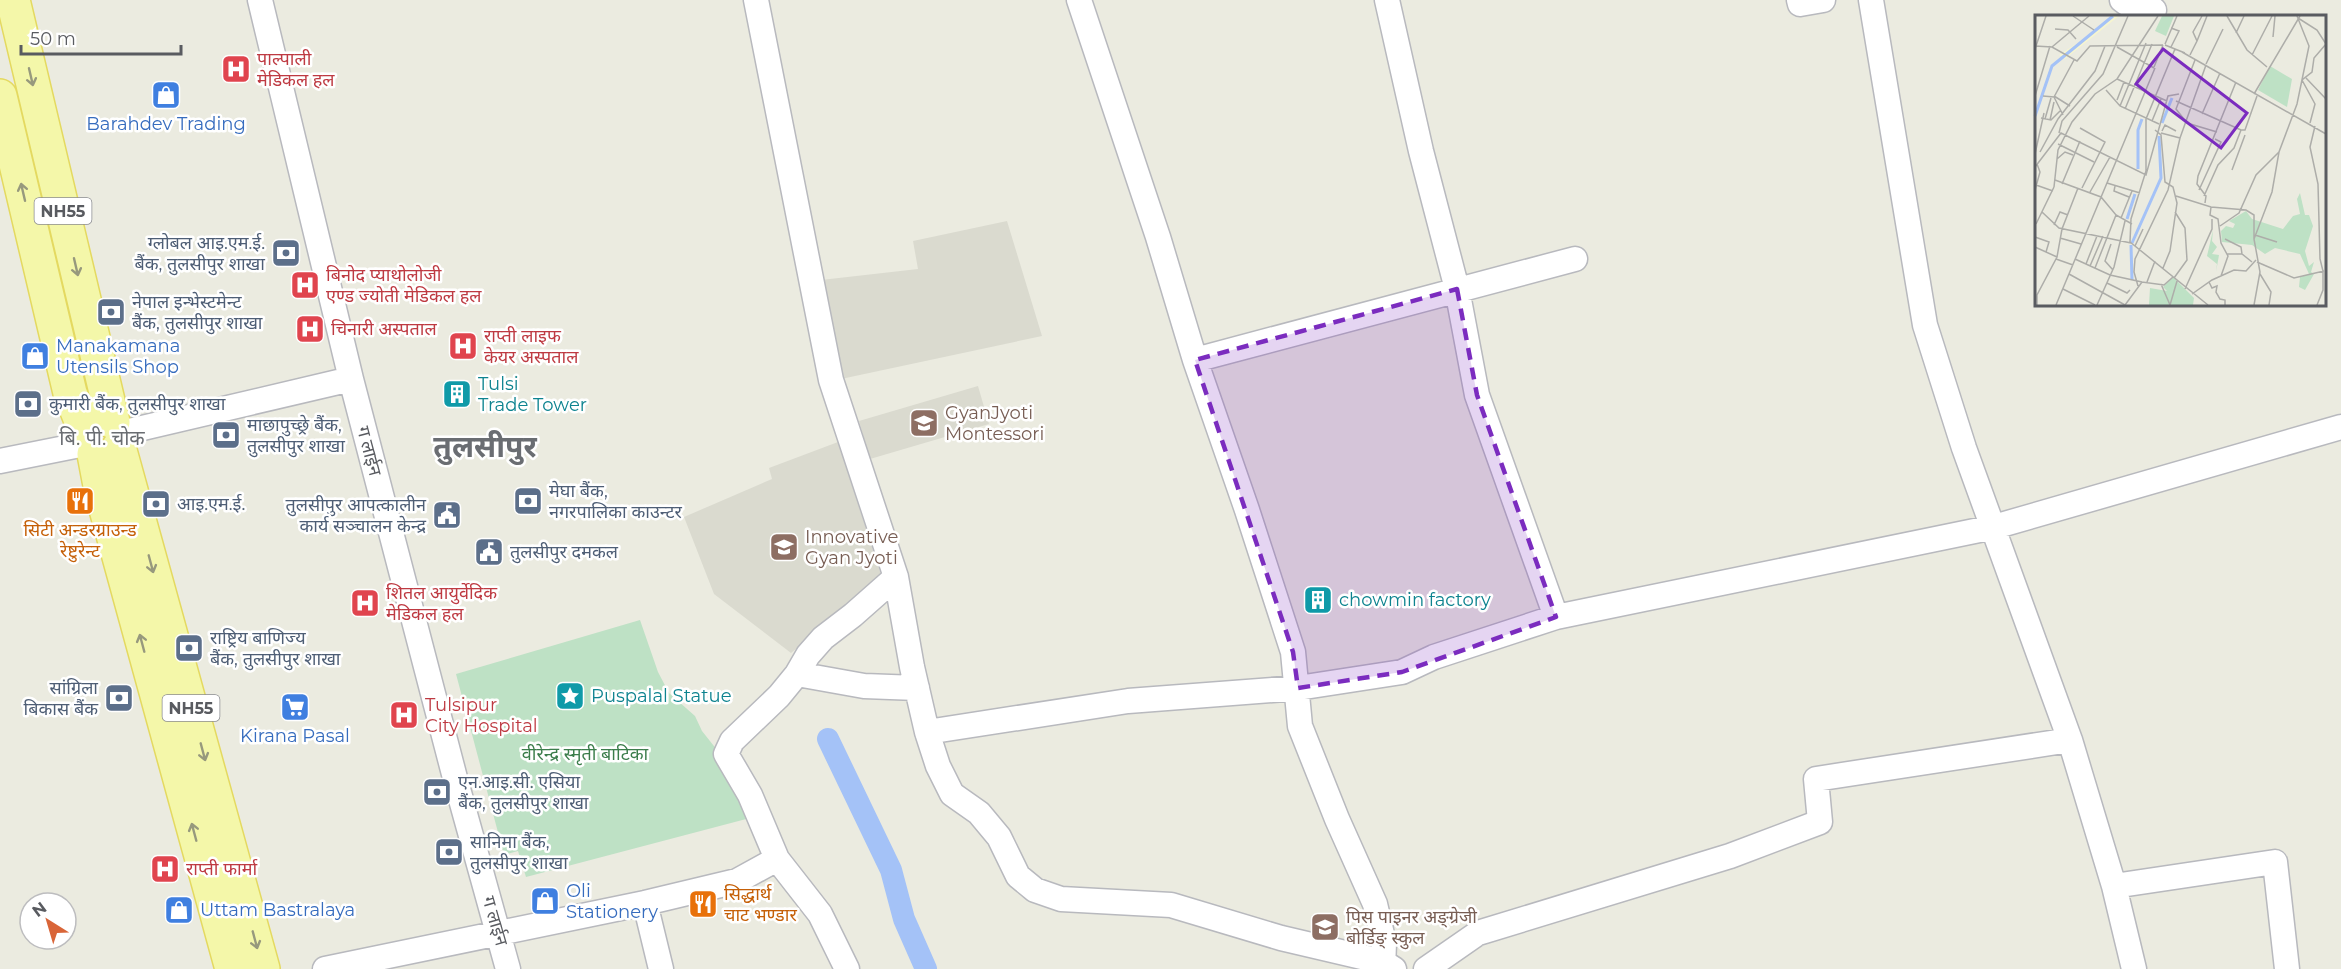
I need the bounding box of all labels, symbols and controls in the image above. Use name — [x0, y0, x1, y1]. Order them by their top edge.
inset map — [2035, 15, 2326, 306]
scale bar — [21, 18, 182, 56]
text: 50 m — [30, 28, 76, 50]
place label: पाल्पाली मेडिकल हल — [257, 48, 335, 91]
hospital icon: पाल्पाली मेडिकल हल — [220, 53, 252, 85]
one-way arrow — [26, 68, 38, 87]
shop icon: Barahdev Trading — [150, 79, 182, 111]
place label: Barahdev Trading — [86, 113, 246, 135]
one-way arrow — [16, 183, 28, 202]
road number: NH55 — [34, 198, 92, 224]
place label: ग्लोबल आइ.एम.ई. बैंक, तुलसीपुर शाखा — [134, 232, 265, 276]
bank icon: ग्लोबल आइ.एम.ई. बैंक, तुलसीपुर शाखा — [270, 237, 302, 269]
one-way arrow — [71, 257, 83, 276]
place label: बिनोद प्याथोलोजी एण्ड ज्योती मेडिकल हल — [326, 264, 482, 307]
hospital icon: बिनोद प्याथोलोजी एण्ड ज्योती मेडिकल हल — [289, 269, 321, 301]
place label: नेपाल इन्भेस्टमेन्ट बैंक, तुलसीपुर शाखा — [132, 291, 263, 335]
bank icon: नेपाल इन्भेस्टमेन्ट बैंक, तुलसीपुर शाखा — [95, 296, 127, 328]
hospital icon: चिनारी अस्पताल — [294, 313, 326, 345]
place label: चिनारी अस्पताल — [331, 318, 437, 340]
place label: राप्ती लाइफ केयर अस्पताल — [484, 325, 579, 368]
hospital icon: राप्ती लाइफ केयर अस्पताल — [447, 330, 479, 362]
place label: Manakamana Utensils Shop — [56, 335, 180, 378]
shop icon: Manakamana Utensils Shop — [19, 340, 51, 372]
place label: Tulsi Trade Tower — [478, 373, 587, 416]
building icon: Tulsi Trade Tower — [441, 378, 473, 410]
bank icon: कुमारी बैंक, तुलसीपुर शाखा — [12, 388, 44, 420]
place label: कुमारी बैंक, तुलसीपुर शाखा — [49, 393, 226, 416]
place label: GyanJyoti Montessori — [945, 402, 1044, 445]
school or university icon: GyanJyoti Montessori — [908, 407, 940, 439]
place label: माछापुच्छ्रे बैंक, तुलसीपुर शाखा — [247, 414, 345, 458]
bank icon: माछापुच्छ्रे बैंक, तुलसीपुर शाखा — [210, 419, 242, 451]
street label: ग लाईन — [352, 424, 386, 479]
district label: बि. पी. चोक — [59, 426, 145, 450]
district label: तुलसीपुर — [433, 428, 537, 466]
place label: मेघा बैंक, नगरपालिका काउन्टर — [549, 480, 683, 523]
restaurant icon: सिटी अन्डरग्राउन्ड रेष्टुरेन्ट — [64, 485, 96, 517]
bank icon: मेघा बैंक, नगरपालिका काउन्टर — [512, 485, 544, 517]
bank icon: आइ.एम.ई. — [140, 488, 172, 520]
place label: आइ.एम.ई. — [177, 493, 245, 515]
place label: तुलसीपुर आपत्कालीन कार्य सञ्चालन केन्द्र — [286, 494, 427, 537]
public building icon: तुलसीपुर आपत्कालीन कार्य सञ्चालन केन्द्र — [431, 499, 463, 531]
place label: सिटी अन्डरग्राउन्ड रेष्टुरेन्ट — [23, 519, 137, 563]
place label: Innovative Gyan Jyoti — [805, 526, 898, 569]
school or university icon: Innovative Gyan Jyoti — [768, 531, 800, 563]
public building icon: तुलसीपुर दमकल — [473, 536, 505, 568]
place label: तुलसीपुर दमकल — [510, 541, 619, 564]
one-way arrow — [146, 554, 157, 573]
place label: शितल आयुर्वेदिक मेडिकल हल — [386, 582, 498, 625]
building icon: chowmin factory — [1302, 584, 1334, 616]
hospital icon: शितल आयुर्वेदिक मेडिकल हल — [349, 587, 381, 619]
place label: chowmin factory — [1339, 589, 1491, 611]
place label: राष्ट्रिय बाणिज्य बैंक, तुलसीपुर शाखा — [210, 627, 341, 671]
bank icon: राष्ट्रिय बाणिज्य बैंक, तुलसीपुर शाखा — [173, 632, 205, 664]
one-way arrow — [136, 634, 148, 653]
place label: सांग्रिला बिकास बैंक — [24, 677, 99, 720]
place icon: Puspalal Statue — [554, 680, 586, 712]
bank icon: सांग्रिला बिकास बैंक — [103, 682, 135, 714]
place label: Puspalal Statue — [591, 685, 732, 707]
supermarket icon: Kirana Pasal — [279, 691, 311, 723]
place label: Tulsipur City Hospital — [425, 694, 538, 737]
road number: NH55 — [162, 695, 219, 721]
hospital icon: Tulsipur City Hospital — [388, 699, 420, 731]
place label: Kirana Pasal — [240, 725, 350, 747]
one-way arrow — [198, 742, 209, 761]
park label: वीरेन्द्र स्मृती बाटिका — [522, 743, 649, 766]
place label: एन.आइ.सी. एसिया बैंक, तुलसीपुर शाखा — [458, 771, 589, 815]
bank icon: एन.आइ.सी. एसिया बैंक, तुलसीपुर शाखा — [421, 776, 453, 808]
one-way arrow — [188, 822, 199, 841]
place label: सानिमा बैंक, तुलसीपुर शाखा — [470, 831, 568, 875]
bank icon: सानिमा बैंक, तुलसीपुर शाखा — [433, 836, 465, 868]
hospital icon: राप्ती फार्मा — [149, 853, 181, 885]
place label: राप्ती फार्मा — [186, 858, 258, 880]
place label: Oli Stationery — [566, 880, 658, 923]
place label: सिद्धार्थ चाट भण्डार — [724, 883, 797, 926]
shop icon: Oli Stationery — [529, 885, 561, 917]
restaurant icon: सिद्धार्थ चाट भण्डार — [687, 888, 719, 920]
north arrow — [18, 891, 78, 951]
shop icon: Uttam Bastralaya — [163, 894, 195, 926]
street label: ग लाईन — [477, 894, 513, 949]
text: N — [28, 898, 50, 921]
place label: Uttam Bastralaya — [200, 899, 355, 921]
place label: पिस पाइनर अङ्‍ग्रेजी बोर्डिङ् स्कुल — [1346, 906, 1477, 950]
school or university icon: पिस पाइनर अङ्‍ग्रेजी बोर्डिङ् स्कुल — [1309, 911, 1341, 943]
one-way arrow — [250, 930, 261, 949]

